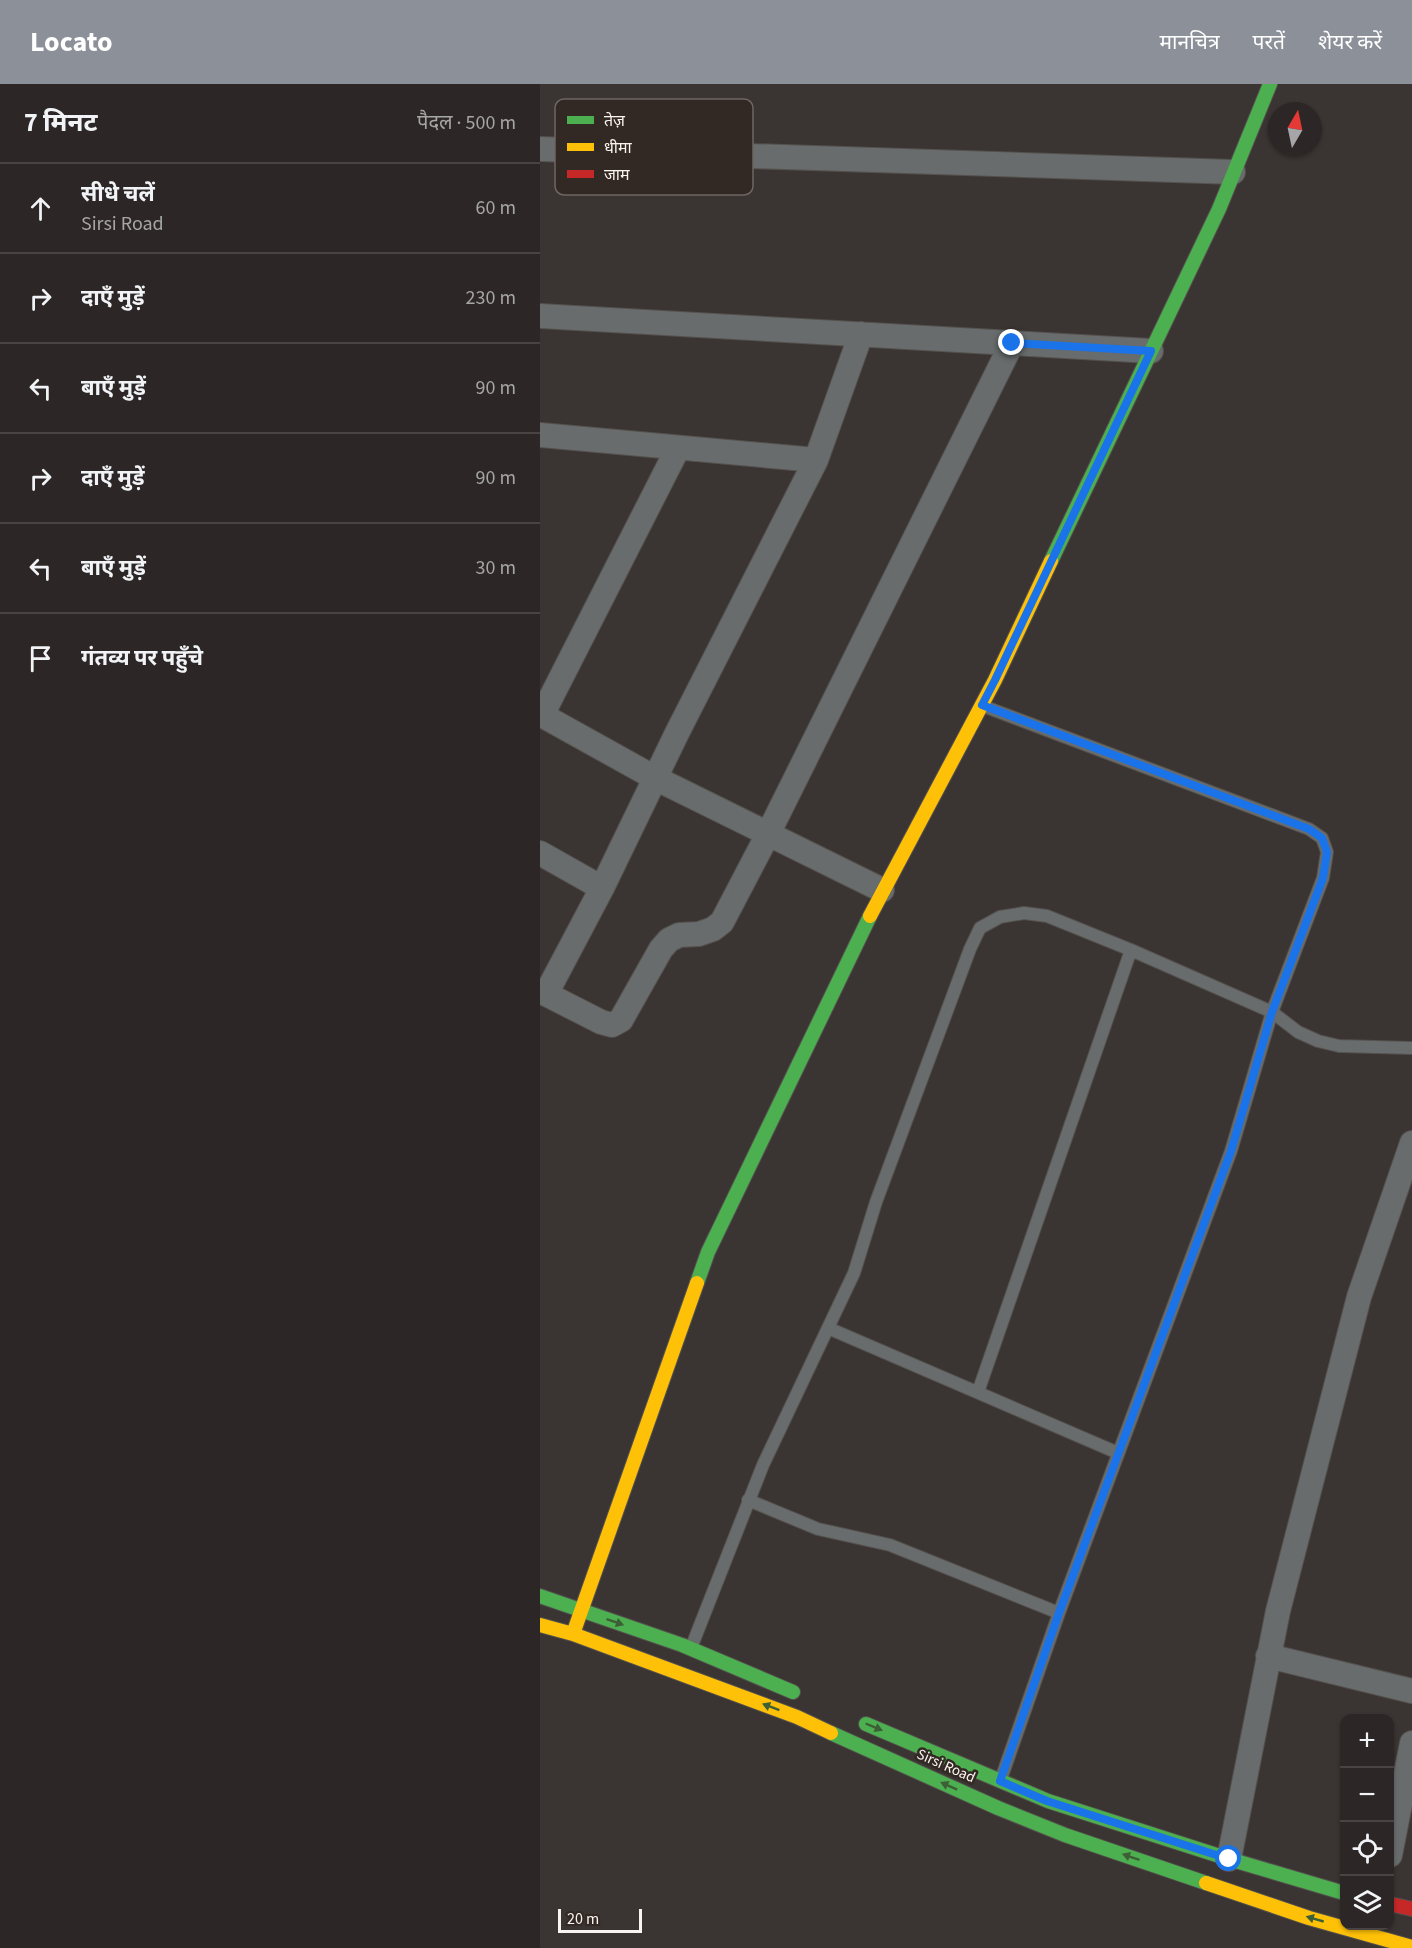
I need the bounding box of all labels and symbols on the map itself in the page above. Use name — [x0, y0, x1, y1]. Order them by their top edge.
legend — [555, 99, 753, 195]
north arrow — [1268, 102, 1322, 156]
text: तेज़ — [604, 110, 626, 132]
text: धीमा — [604, 137, 633, 159]
text: जाम — [604, 164, 630, 186]
route end — [998, 329, 1024, 355]
one-way arrow — [606, 1618, 624, 1628]
one-way arrow — [762, 1702, 780, 1711]
one-way arrow — [865, 1722, 883, 1732]
street label: Sirsi Road — [913, 1744, 979, 1788]
one-way arrow — [940, 1781, 958, 1791]
route start — [1215, 1845, 1241, 1871]
one-way arrow — [1121, 1852, 1139, 1862]
scale bar — [558, 1906, 642, 1934]
one-way arrow — [1306, 1914, 1324, 1923]

